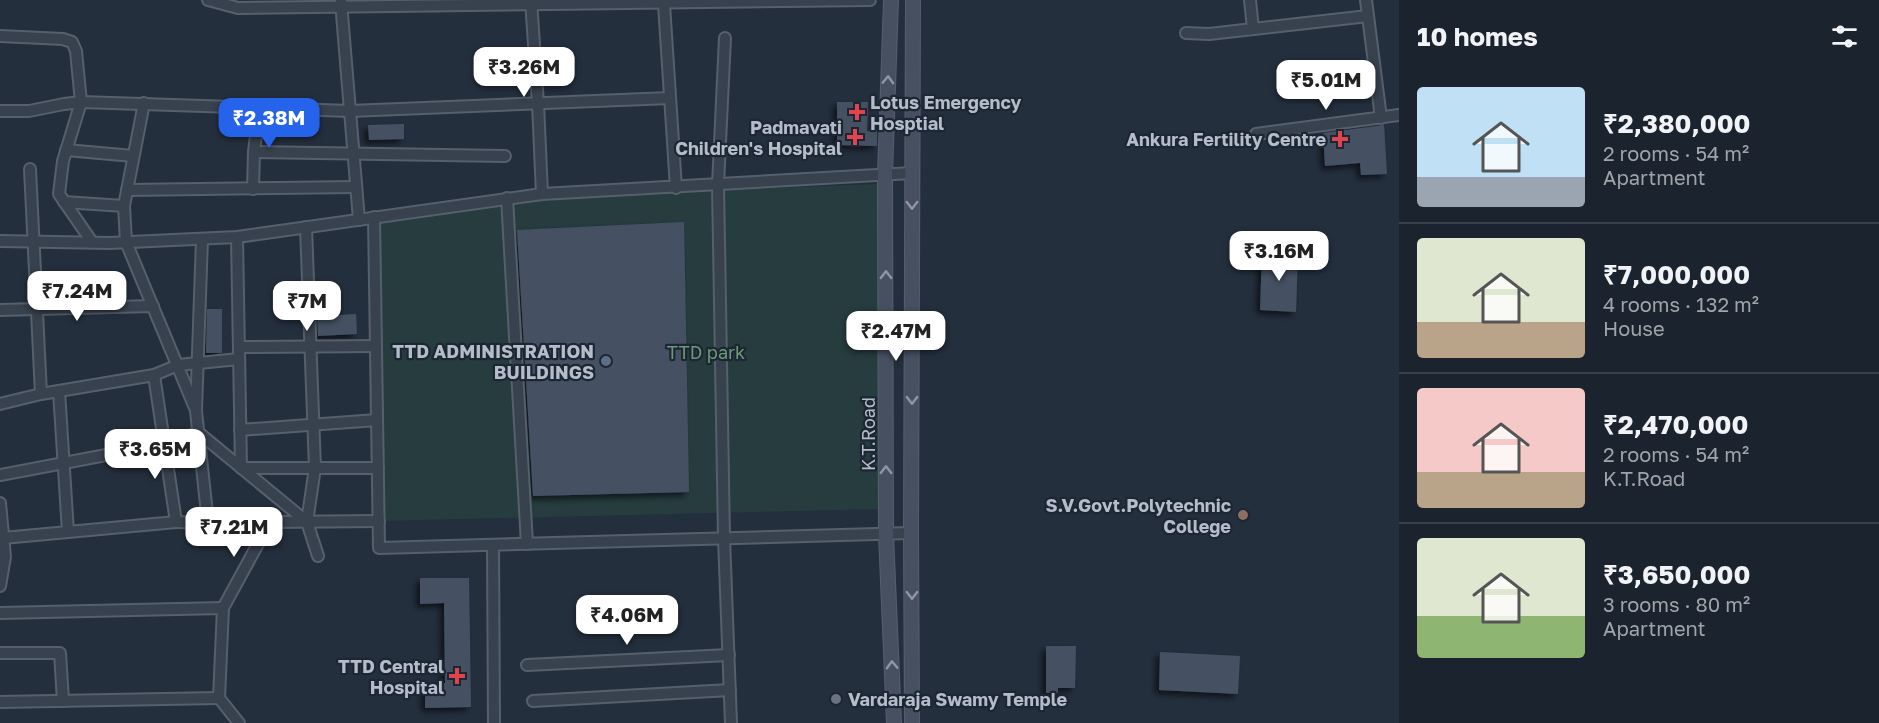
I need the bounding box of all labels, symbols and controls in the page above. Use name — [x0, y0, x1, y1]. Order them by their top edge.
icon: filters — [1828, 20, 1861, 53]
text: 10 homes — [1417, 21, 1538, 52]
pin: ₹3.26M — [475, 47, 573, 98]
text: ₹3.26M — [488, 54, 560, 78]
pin: ₹5.01M — [1277, 60, 1375, 111]
text: ₹5.01M — [1290, 67, 1362, 91]
one-way arrow — [882, 75, 894, 84]
place label: Lotus Emergency Hosptial — [870, 91, 1021, 134]
pin: ₹2.38M — [220, 98, 318, 149]
marker: Lotus Emergency Hosptial — [848, 103, 866, 121]
text: ₹2.38M — [233, 105, 305, 129]
text: ₹2,380,000 — [1603, 108, 1750, 139]
icon: home — [1465, 111, 1537, 183]
place label: Padmavati Children's Hospital — [675, 116, 842, 159]
marker: Padmavati Children's Hospital — [846, 128, 864, 146]
place label: Ankura Fertility Centre — [1126, 128, 1326, 150]
marker: Ankura Fertility Centre — [1331, 130, 1349, 148]
text: 2 rooms · 54 m² — [1603, 141, 1749, 165]
text: Apartment — [1603, 165, 1706, 189]
one-way arrow — [906, 201, 918, 210]
pin: ₹3.16M — [1230, 231, 1328, 282]
text: ₹3.16M — [1244, 238, 1314, 262]
text: ₹7,000,000 — [1603, 259, 1750, 290]
icon: home — [1465, 262, 1537, 334]
one-way arrow — [879, 270, 892, 279]
pin: ₹7.24M — [28, 271, 126, 322]
text: ₹7.24M — [41, 278, 113, 302]
pin: ₹7M — [278, 281, 336, 332]
text: ₹7M — [287, 288, 327, 312]
text: 4 rooms · 132 m² — [1603, 292, 1759, 316]
pin: ₹2.47M — [847, 311, 945, 362]
text: House — [1603, 316, 1665, 340]
text: ₹2.47M — [860, 318, 932, 342]
place label: TTD ADMINISTRATION BUILDINGS — [392, 340, 594, 383]
park label: TTD park — [667, 341, 745, 363]
marker: TTD ADMINISTRATION BUILDINGS — [599, 354, 613, 368]
one-way arrow — [906, 396, 918, 405]
street label: K.T.Road — [857, 397, 879, 471]
text: ₹2,470,000 — [1603, 409, 1748, 440]
icon: home — [1465, 412, 1537, 484]
pin: ₹3.65M — [106, 429, 204, 480]
text: ₹3.65M — [119, 436, 191, 460]
text: 2 rooms · 54 m² — [1603, 442, 1749, 466]
one-way arrow — [880, 465, 892, 474]
text: K.T.Road — [1603, 466, 1685, 490]
place label: S.V.Govt.Polytechnic College — [1046, 494, 1231, 537]
pin: ₹7.21M — [185, 507, 283, 558]
marker: S.V.Govt.Polytechnic College — [1236, 508, 1250, 522]
text: ₹7.21M — [199, 514, 269, 538]
text: ₹3,650,000 — [1603, 559, 1750, 590]
icon: home — [1465, 562, 1537, 634]
one-way arrow — [905, 591, 918, 600]
text: 3 rooms · 80 m² — [1603, 592, 1750, 616]
pin: ₹4.06M — [578, 595, 676, 646]
text: ₹4.06M — [590, 602, 664, 626]
text: Apartment — [1603, 616, 1706, 640]
place label: TTD Central Hospital — [338, 655, 444, 698]
one-way arrow — [885, 660, 898, 669]
marker: TTD Central Hospital — [448, 667, 466, 685]
place label: Vardaraja Swamy Temple — [848, 688, 1068, 710]
marker: Vardaraja Swamy Temple — [829, 692, 843, 706]

